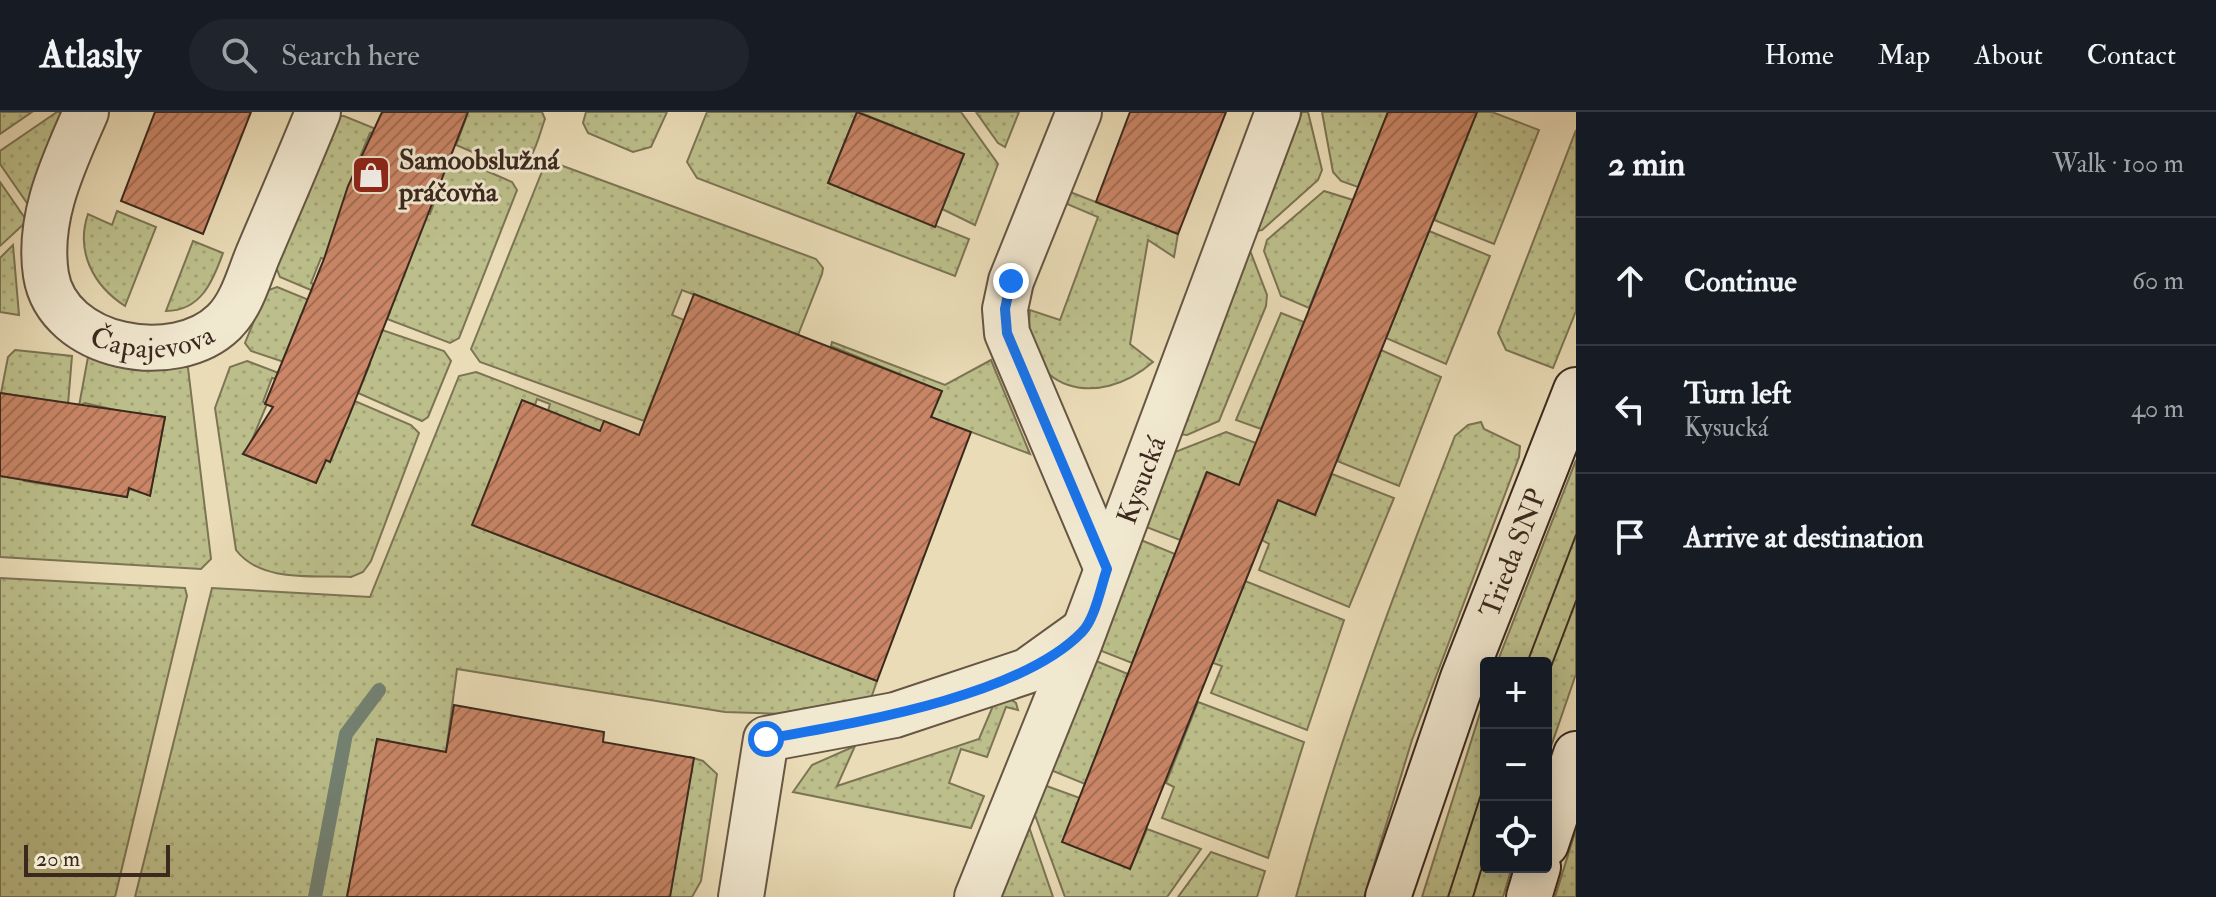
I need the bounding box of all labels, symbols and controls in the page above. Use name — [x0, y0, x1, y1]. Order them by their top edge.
search box — [189, 19, 749, 91]
text: Atlasly — [40, 31, 141, 79]
icon: search — [217, 33, 261, 77]
text: Search here — [281, 37, 420, 74]
text: Home — [1764, 38, 1834, 73]
text: Map — [1878, 38, 1930, 73]
text: About — [1974, 38, 2043, 73]
text: Contact — [2087, 38, 2176, 73]
place label: Samoobslužná práčovňa — [398, 143, 560, 210]
text: 2 min — [1608, 143, 1685, 186]
text: Walk · 100 m — [2053, 148, 2184, 180]
shop icon: Samoobslužná práčovňa — [350, 154, 392, 196]
icon: ahead — [1608, 259, 1652, 303]
route end — [993, 263, 1029, 299]
text: Continue — [1684, 263, 1797, 300]
text: 60 m — [2132, 265, 2184, 297]
street label: Čapajevova — [85, 318, 221, 367]
text: Turn left — [1684, 375, 1791, 412]
icon: left — [1608, 387, 1652, 431]
text: 40 m — [2131, 393, 2184, 425]
text: Kysucká — [1684, 412, 1768, 444]
street label: Kysucká — [1110, 431, 1174, 529]
street label: Trieda SNP — [1472, 484, 1555, 623]
icon: arrive — [1608, 515, 1652, 559]
text: Arrive at destination — [1684, 519, 1924, 556]
map controls — [1480, 657, 1552, 873]
button: + — [1480, 657, 1552, 729]
route start — [748, 721, 784, 757]
button: − — [1480, 729, 1552, 801]
button: locate — [1480, 801, 1552, 873]
scale bar — [24, 841, 170, 877]
text: 20 m — [36, 845, 80, 873]

